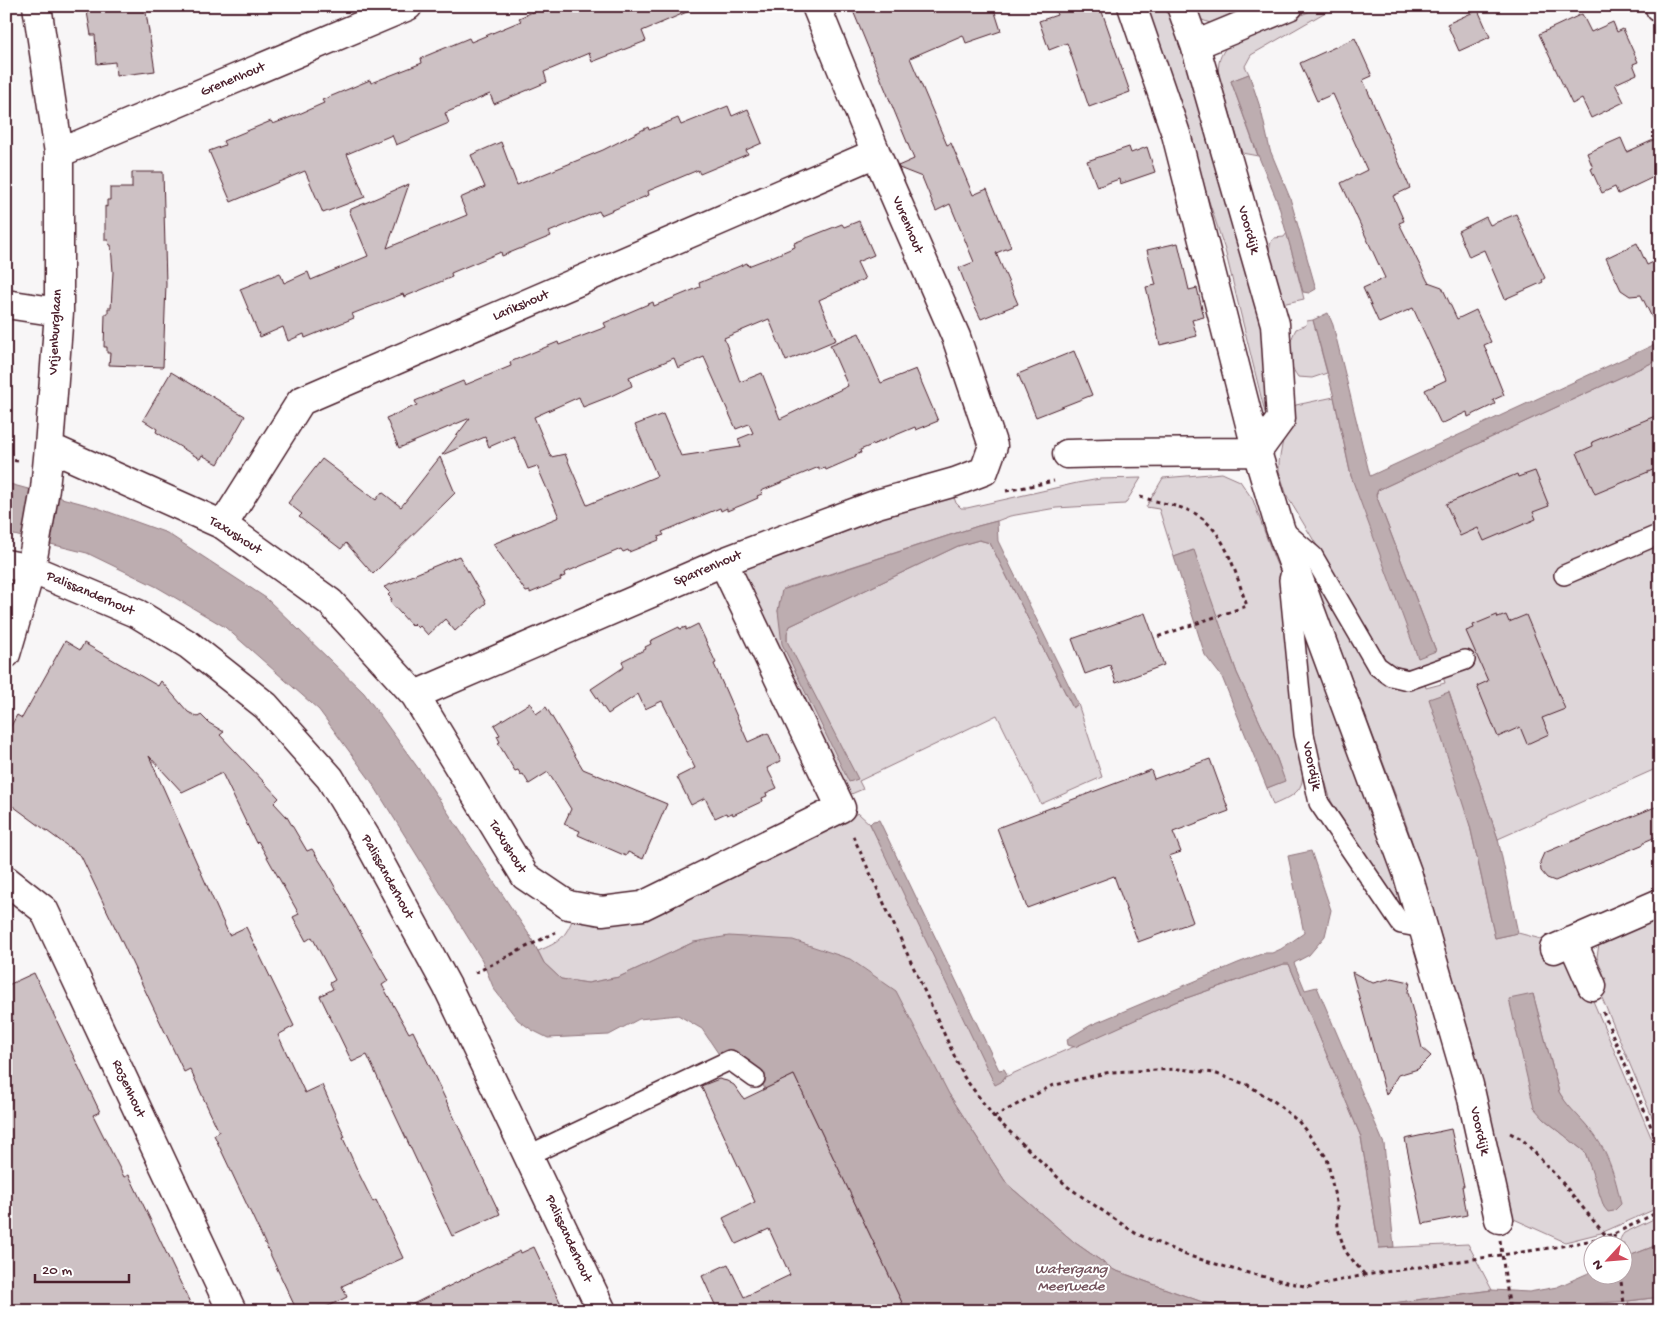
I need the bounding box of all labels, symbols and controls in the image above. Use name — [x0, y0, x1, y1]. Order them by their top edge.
street label: Grenenhout — [198, 58, 269, 101]
street label: Vurenhout — [887, 193, 927, 257]
street label: Voordijk — [1233, 203, 1263, 257]
street label: Larikshout — [490, 286, 553, 325]
street label: Vrijenburglaan — [45, 288, 67, 376]
street label: Taxushout — [204, 513, 266, 560]
street label: Sparrenhout — [672, 547, 746, 591]
street label: Palissanderhout — [43, 567, 138, 621]
street label: Voordijk — [1297, 739, 1325, 793]
street label: Taxushout — [484, 816, 531, 878]
street label: Palissanderhout — [356, 831, 418, 923]
street label: Rozenhout — [107, 1057, 149, 1122]
street label: Voordijk — [1465, 1104, 1493, 1158]
street label: Palissanderhout — [540, 1192, 596, 1286]
north arrow — [1584, 1234, 1634, 1284]
scale bar — [35, 1252, 129, 1284]
text: N — [1589, 1257, 1608, 1272]
water label: Watergang Meerwede — [1035, 1261, 1109, 1296]
text: 20 m — [42, 1262, 72, 1280]

